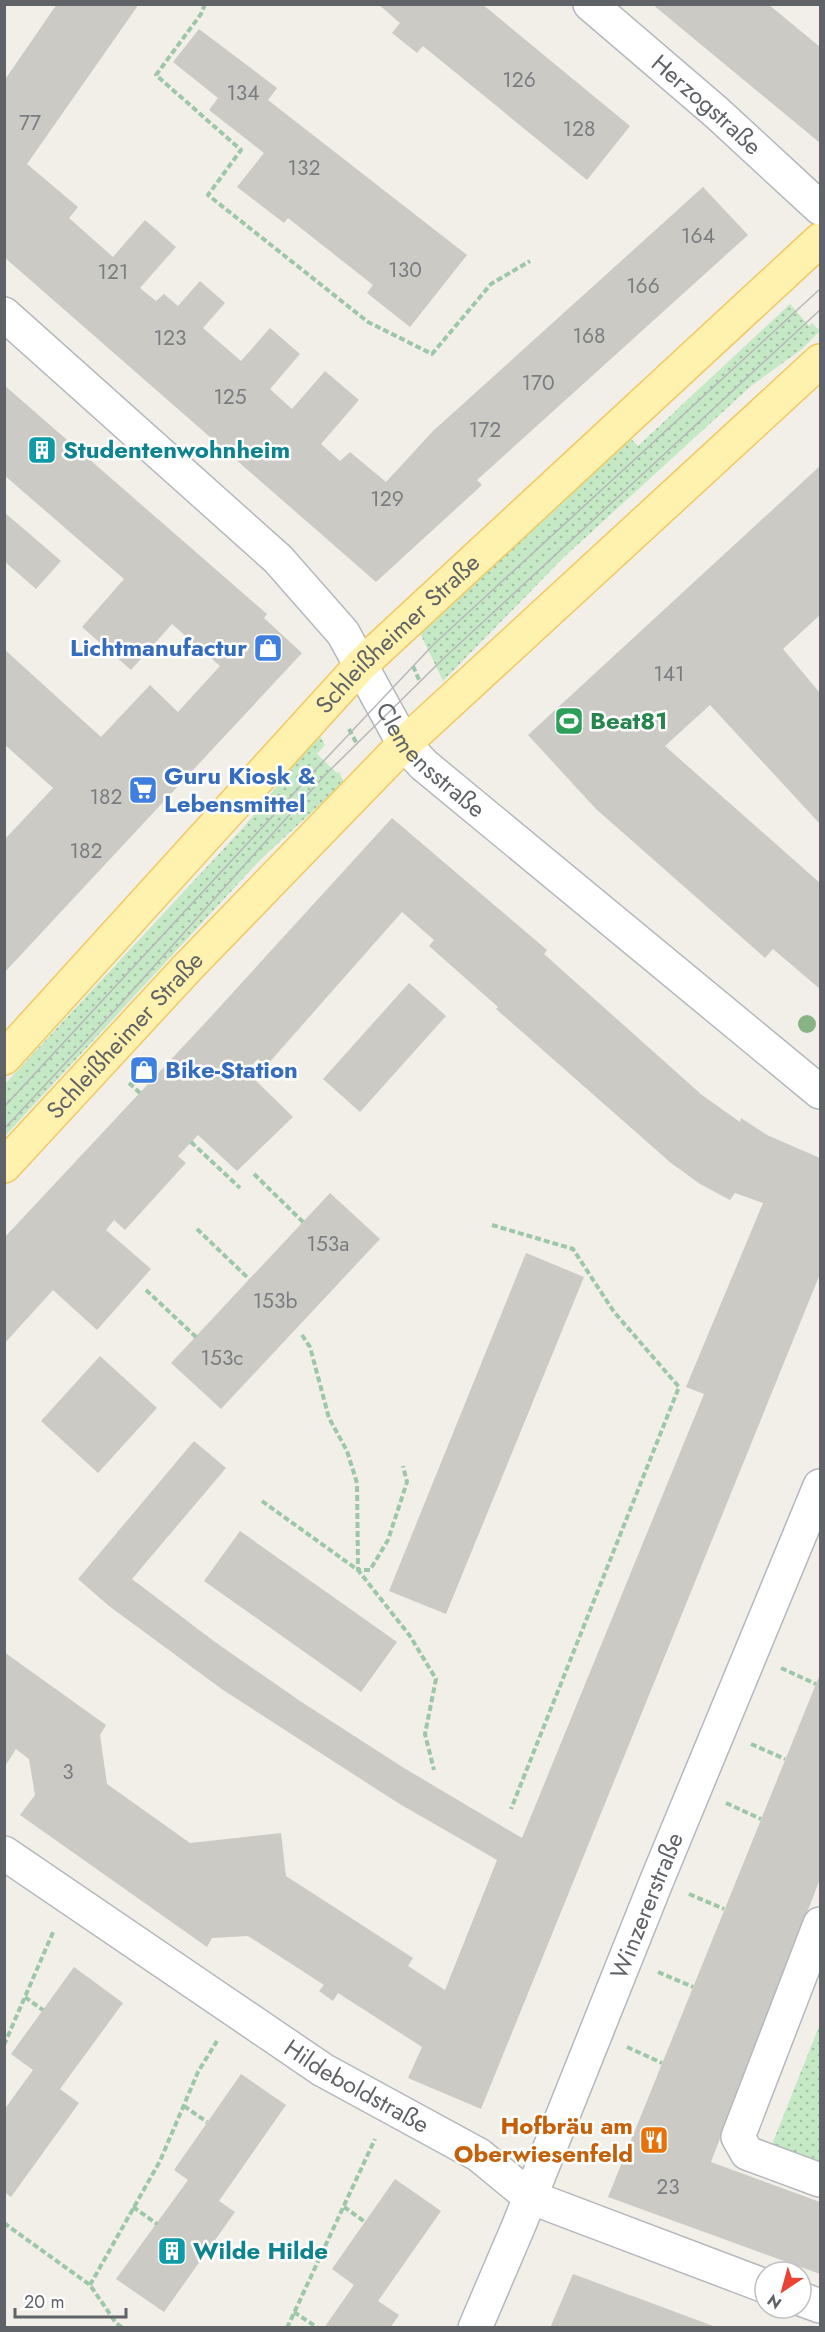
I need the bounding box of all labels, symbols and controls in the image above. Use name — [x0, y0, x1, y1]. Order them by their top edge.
street label: Herzogstraße — [644, 46, 770, 163]
house number: 126 — [502, 65, 536, 95]
house number: 134 — [226, 78, 260, 108]
house number: 77 — [19, 108, 41, 138]
house number: 128 — [563, 114, 595, 144]
house number: 132 — [288, 153, 320, 183]
house number: 164 — [681, 221, 715, 251]
house number: 130 — [388, 255, 422, 285]
house number: 121 — [98, 257, 128, 287]
house number: 166 — [626, 271, 660, 301]
house number: 168 — [572, 321, 606, 351]
house number: 123 — [154, 323, 186, 353]
house number: 170 — [521, 368, 555, 398]
house number: 125 — [213, 382, 247, 412]
house number: 172 — [469, 415, 501, 445]
place label: Studentenwohnheim — [63, 432, 290, 467]
building icon: Studentenwohnheim — [26, 434, 58, 466]
house number: 129 — [370, 484, 404, 514]
street label: Schleißheimer Straße — [307, 545, 488, 721]
place label: Lichtmanufactur — [70, 630, 247, 665]
shop icon: Lichtmanufactur — [252, 632, 284, 664]
house number: 141 — [653, 659, 685, 689]
street label: Clemensstraße — [367, 696, 493, 826]
place label: Beat81 — [590, 703, 668, 738]
sports icon: Beat81 — [553, 705, 585, 737]
place label: Guru Kiosk & Lebensmittel — [164, 758, 316, 821]
supermarket icon: Guru Kiosk & Lebensmittel — [127, 774, 159, 806]
house number: 182 — [90, 782, 122, 812]
house number: 182 — [70, 836, 102, 866]
street label: Schleißheimer Straße — [38, 943, 211, 1127]
place label: Bike-Station — [165, 1052, 298, 1087]
shop icon: Bike-Station — [128, 1054, 160, 1086]
house number: 153a — [307, 1229, 349, 1259]
house number: 153b — [253, 1286, 297, 1316]
house number: 153c — [201, 1343, 243, 1373]
house number: 3 — [62, 1757, 74, 1787]
street label: Winzererstraße — [601, 1827, 692, 1984]
street label: Hildeboldstraße — [277, 2030, 435, 2142]
place label: Hofbräu am Oberwiesenfeld — [454, 2108, 633, 2171]
restaurant icon: Hofbräu am Oberwiesenfeld — [638, 2124, 670, 2156]
house number: 23 — [656, 2172, 680, 2202]
place label: Wilde Hilde — [193, 2233, 328, 2268]
building icon: Wilde Hilde — [156, 2235, 188, 2267]
north arrow — [753, 2260, 813, 2320]
scale bar — [15, 2281, 126, 2319]
text: 20 m — [24, 2289, 64, 2315]
text: N — [763, 2289, 786, 2315]

